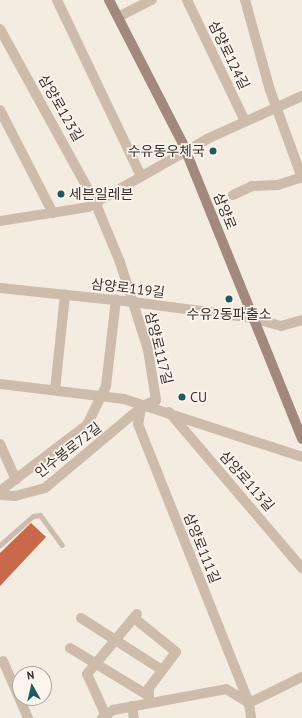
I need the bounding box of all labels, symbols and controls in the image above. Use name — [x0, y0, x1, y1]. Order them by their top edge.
street label: 삼양로124길 — [205, 18, 253, 92]
street label: 삼양로123길 — [35, 72, 87, 144]
place label: 수유동우체국 — [128, 143, 205, 159]
marker: 수유동우체국 — [208, 146, 218, 156]
place label: 세븐일레븐 — [69, 186, 133, 202]
marker: 세븐일레븐 — [56, 189, 66, 199]
street label: 삼양로 — [210, 190, 240, 232]
street label: 삼양로119길 — [90, 275, 166, 301]
marker: 수유2동파출소 — [224, 294, 234, 304]
place label: 수유2동파출소 — [187, 306, 271, 322]
street label: 삼양로117길 — [142, 310, 176, 386]
place label: CU — [190, 389, 207, 405]
marker: CU — [177, 392, 187, 402]
street label: 인수봉로72길 — [31, 419, 105, 481]
street label: 삼양로113길 — [216, 447, 278, 515]
street label: 삼양로111길 — [180, 510, 224, 586]
north arrow — [12, 666, 52, 706]
text: N — [26, 668, 35, 683]

